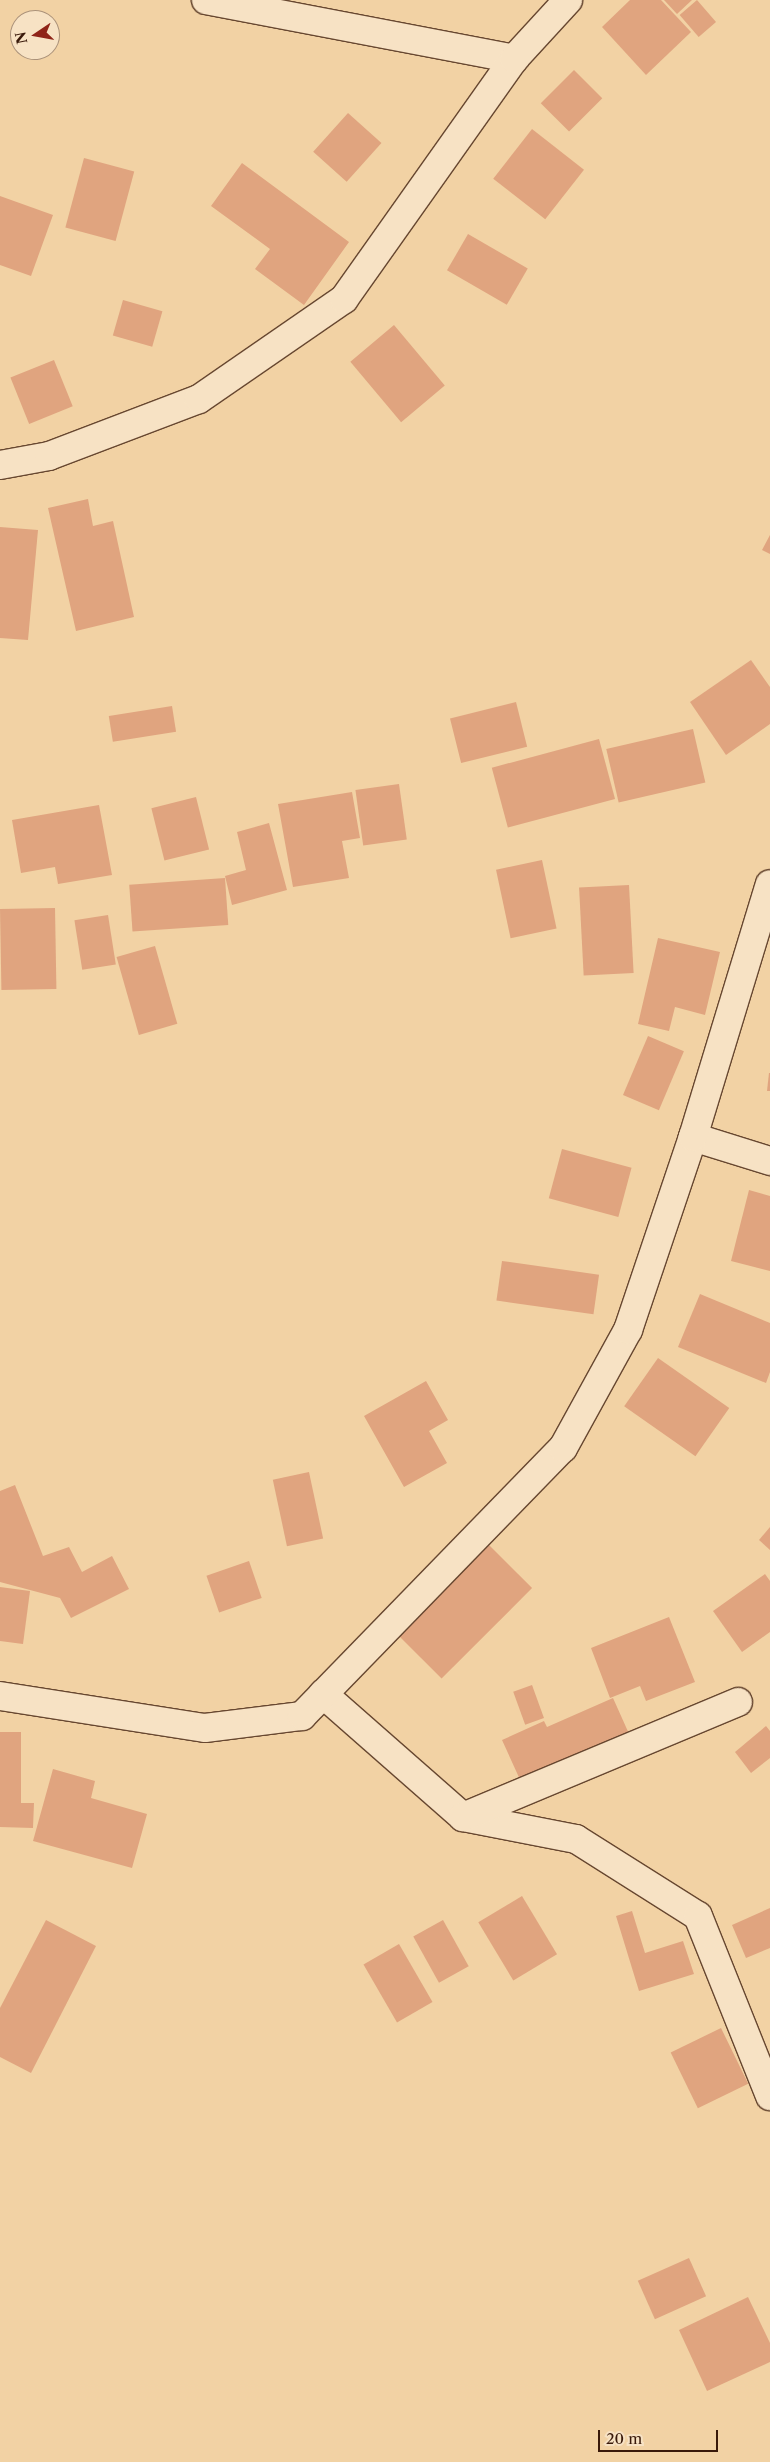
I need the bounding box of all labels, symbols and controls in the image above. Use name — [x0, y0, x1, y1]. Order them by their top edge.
north arrow — [10, 10, 60, 60]
text: N — [11, 30, 31, 46]
scale bar — [600, 2420, 720, 2452]
text: 20 m — [606, 2429, 642, 2448]

